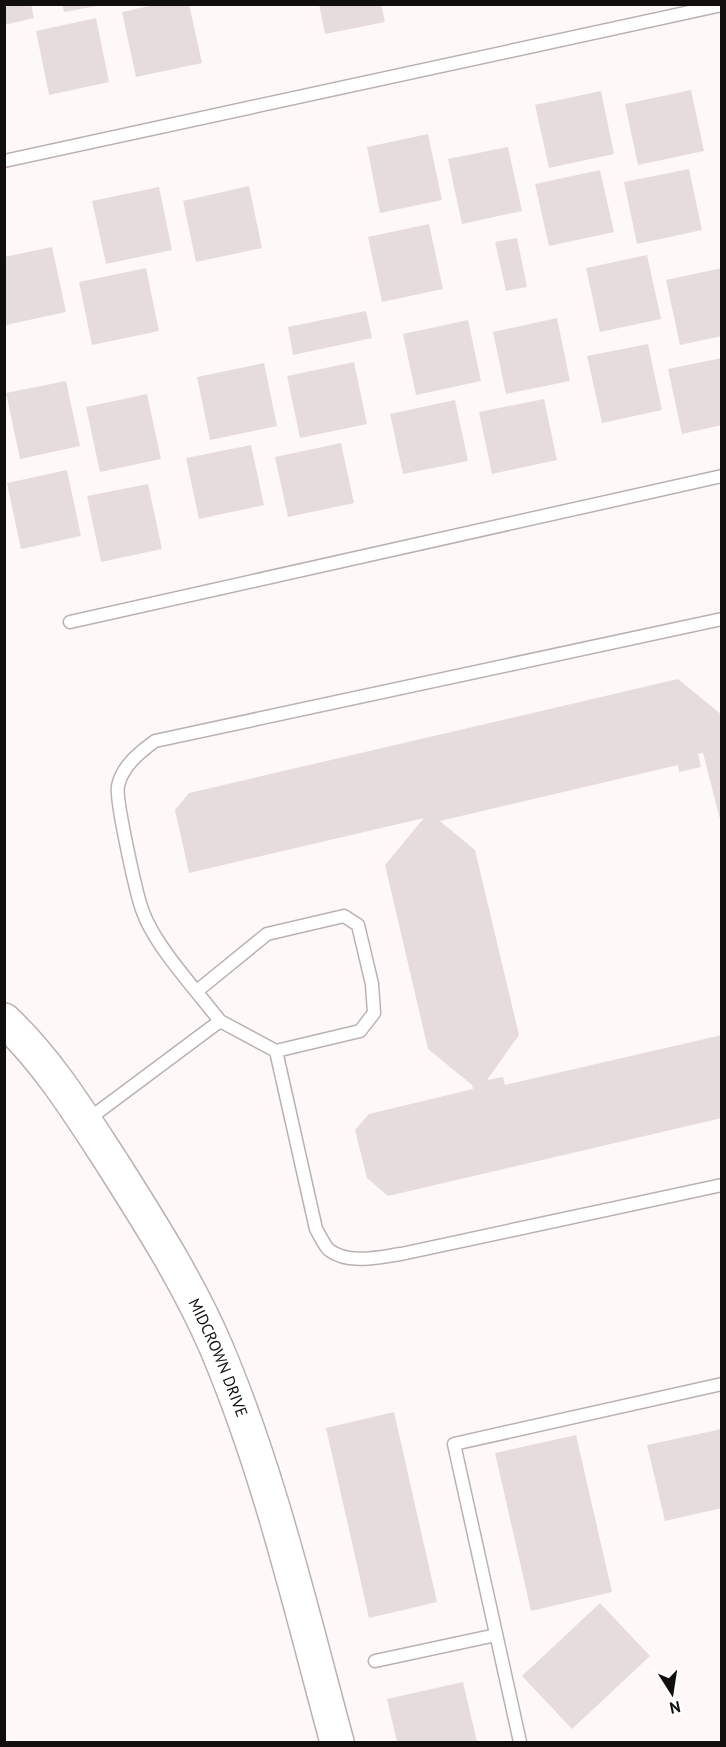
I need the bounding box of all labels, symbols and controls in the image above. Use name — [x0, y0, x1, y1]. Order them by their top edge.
street label: MIDCROWN DRIVE — [184, 1295, 252, 1420]
north arrow — [642, 1663, 702, 1723]
text: N — [668, 1697, 682, 1719]

